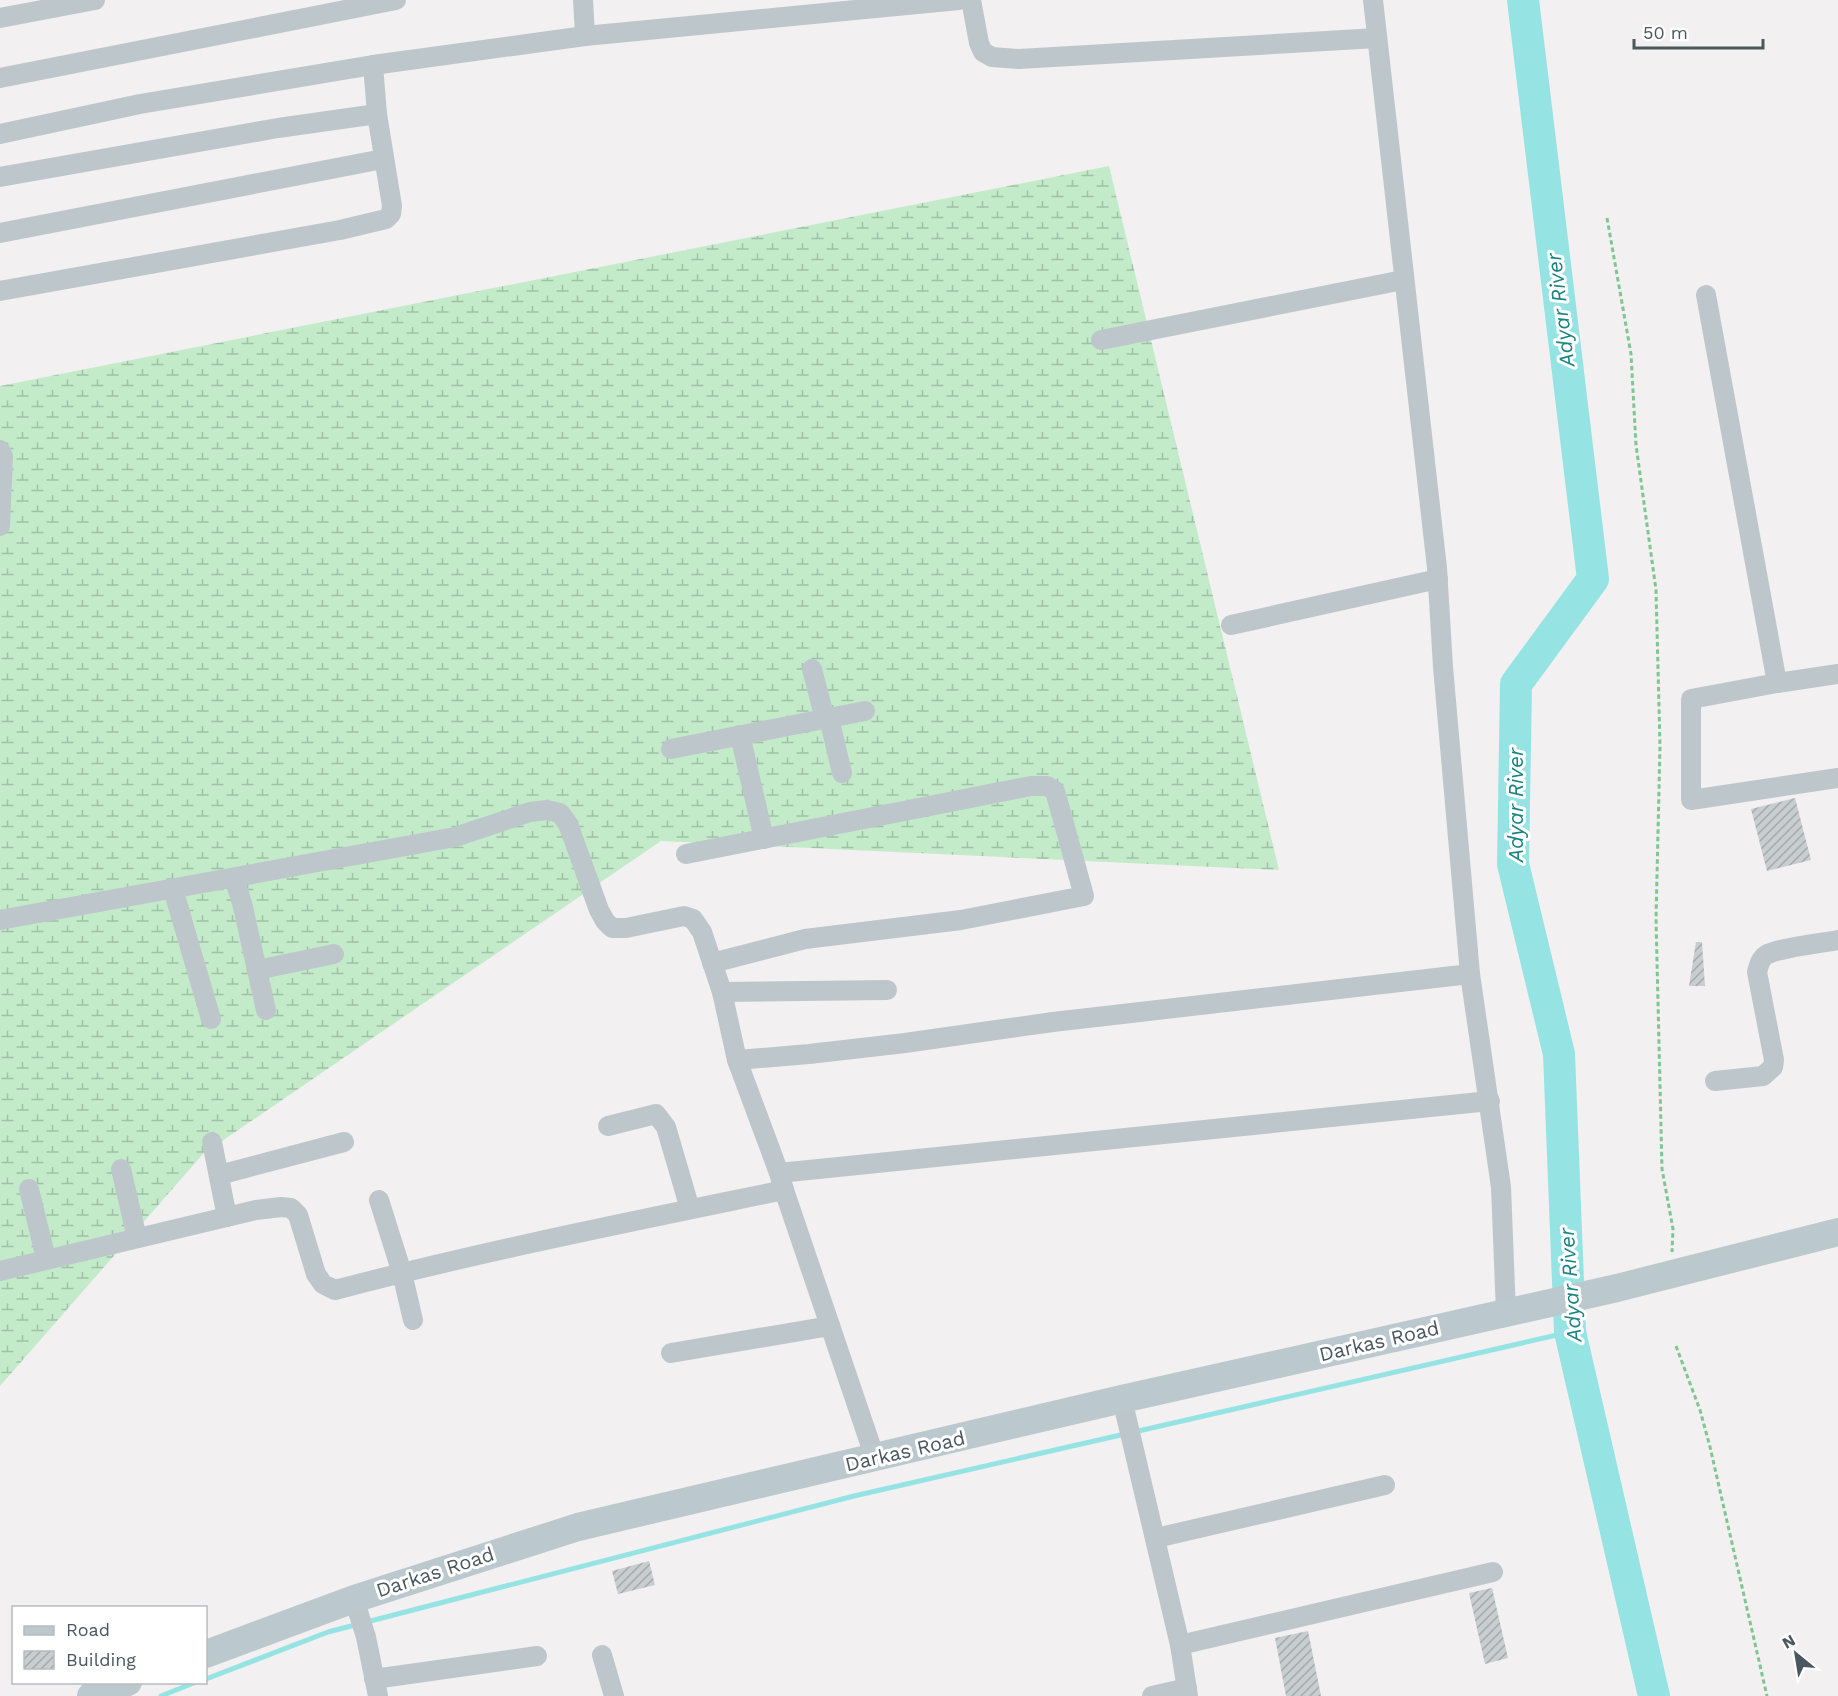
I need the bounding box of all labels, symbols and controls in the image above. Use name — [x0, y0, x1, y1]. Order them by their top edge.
scale bar — [1634, 12, 1763, 50]
text: 50 m — [1643, 22, 1688, 43]
water label: Adyar River — [1541, 251, 1580, 369]
water label: Adyar River — [1503, 747, 1528, 863]
water label: Adyar River — [1553, 1226, 1587, 1344]
street label: Darkas Road — [1317, 1316, 1441, 1366]
street label: Darkas Road — [843, 1426, 967, 1476]
street label: Darkas Road — [373, 1542, 497, 1602]
legend — [12, 1606, 207, 1684]
text: Road — [66, 1619, 110, 1640]
north arrow — [1766, 1624, 1826, 1684]
text: N — [1779, 1630, 1799, 1653]
text: Building — [66, 1649, 136, 1670]

